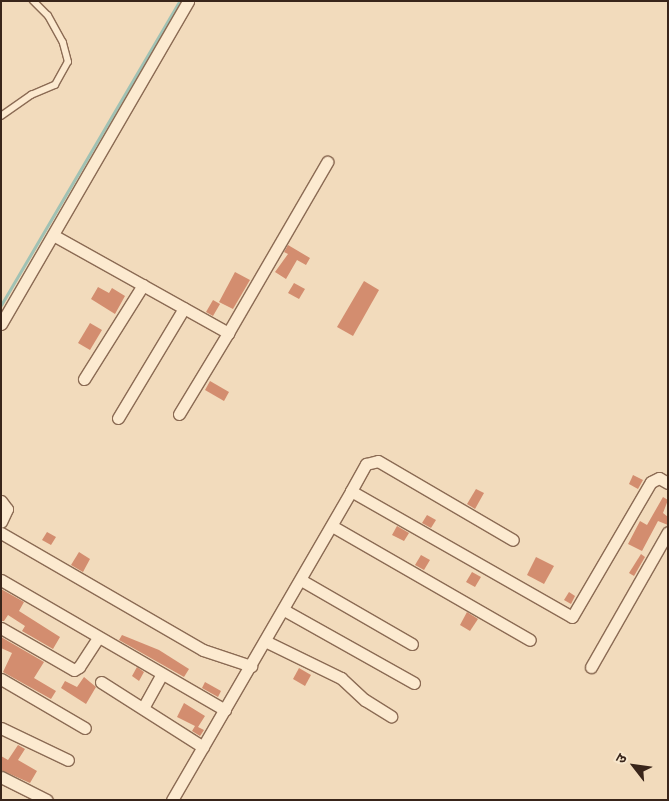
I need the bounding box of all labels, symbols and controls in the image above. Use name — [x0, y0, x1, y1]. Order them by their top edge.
north arrow — [609, 741, 659, 791]
text: उ — [610, 750, 631, 767]

